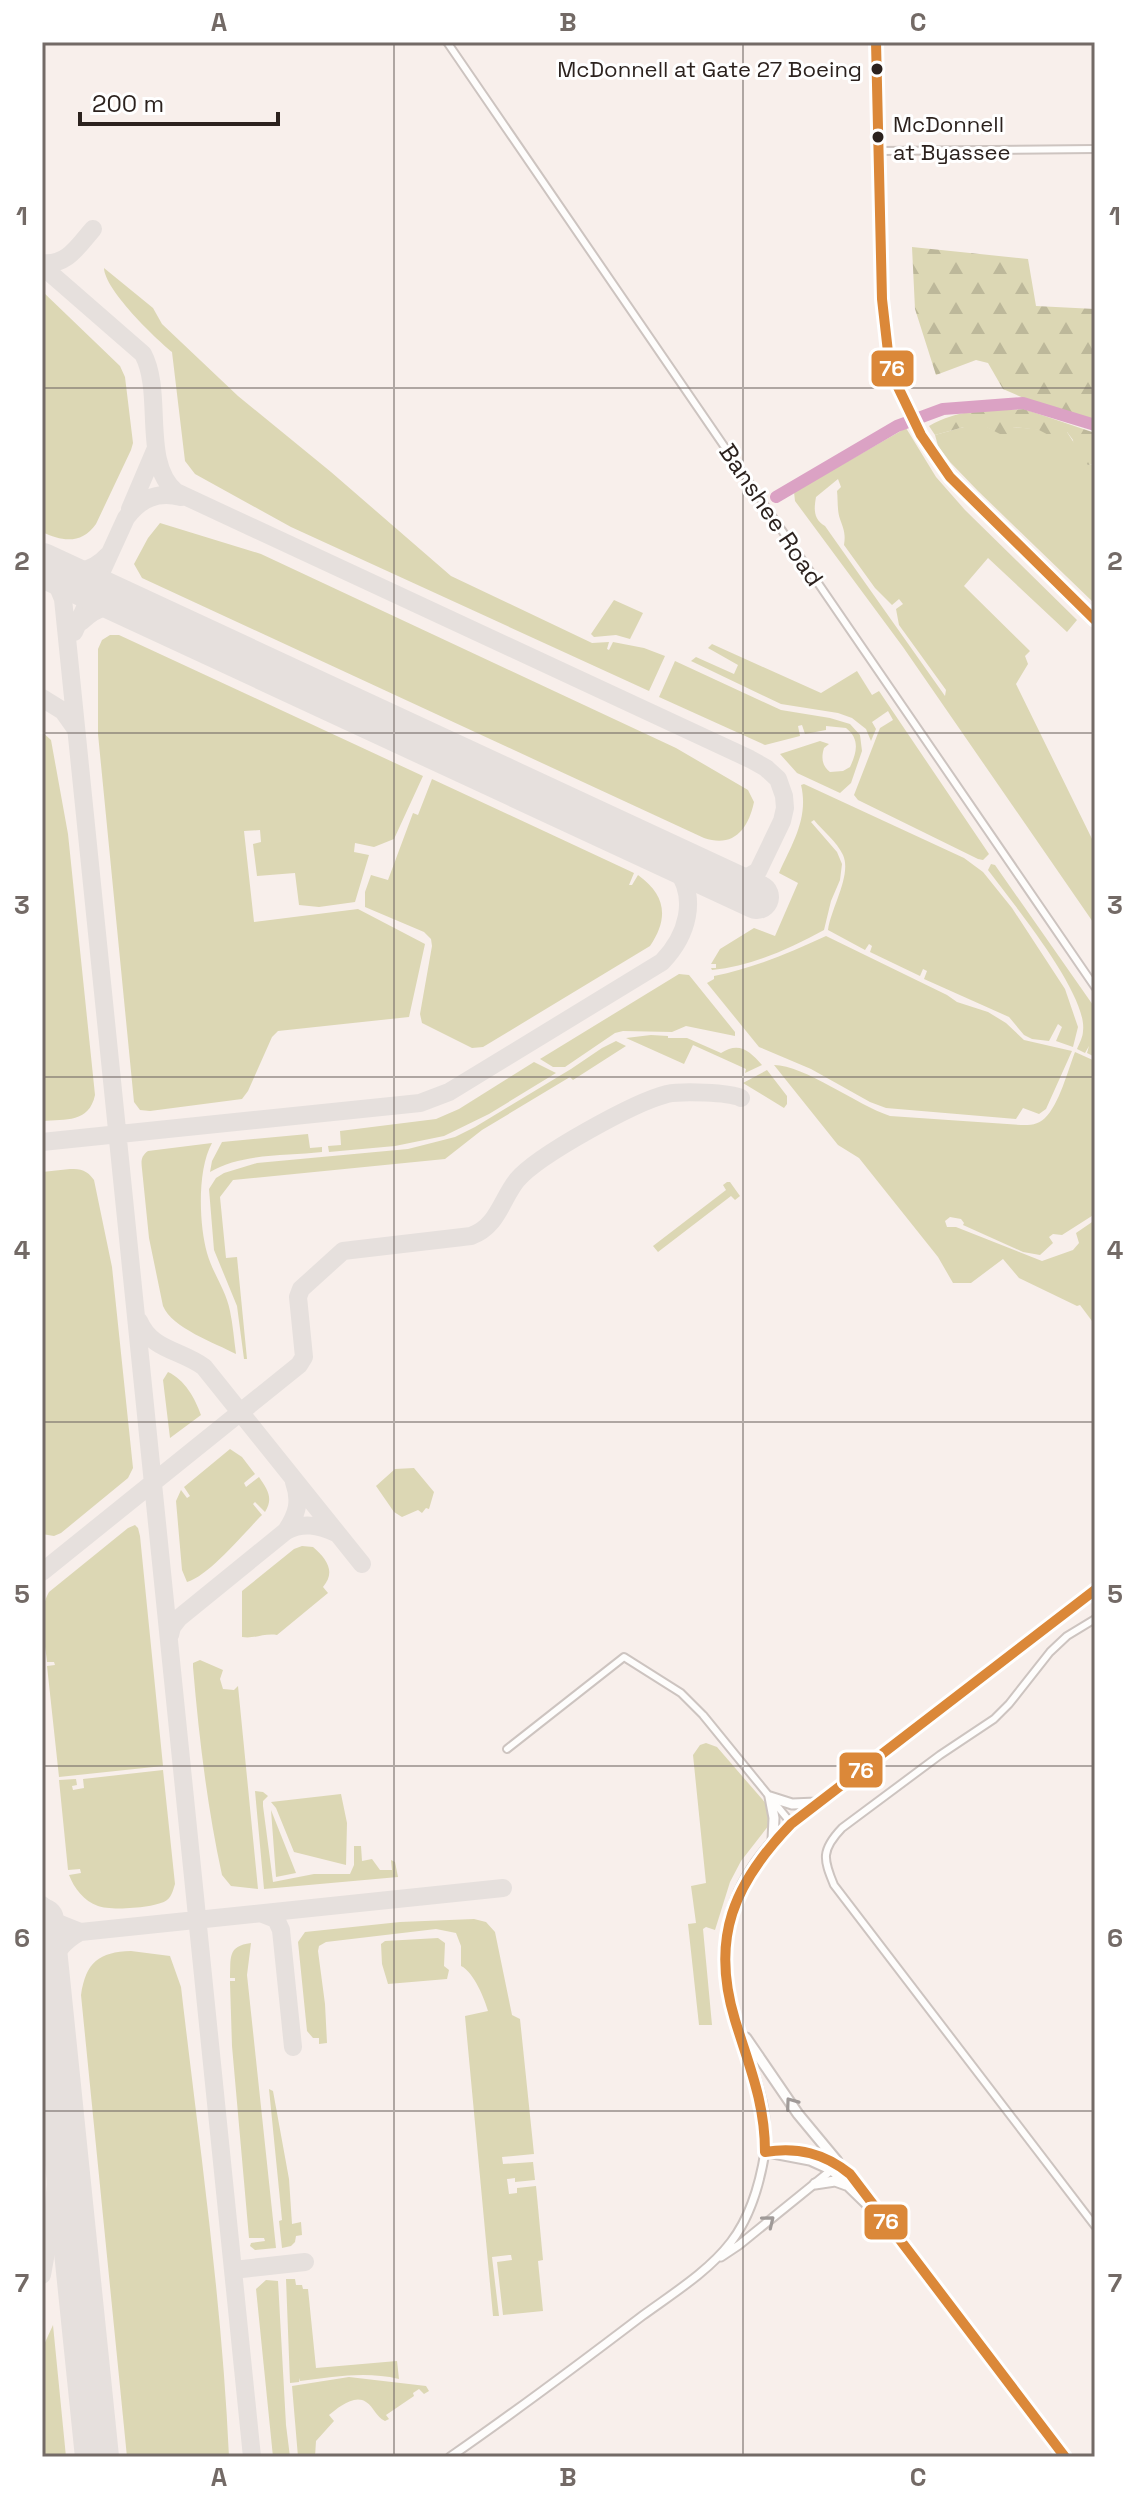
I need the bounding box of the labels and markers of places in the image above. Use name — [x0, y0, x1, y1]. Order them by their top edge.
place label: McDonnell at Gate 27 Boeing — [557, 55, 862, 83]
marker: McDonnell at Gate 27 Boeing — [869, 61, 885, 77]
place label: McDonnell at Byassee — [893, 110, 1011, 166]
marker: McDonnell at Byassee — [870, 129, 886, 145]

